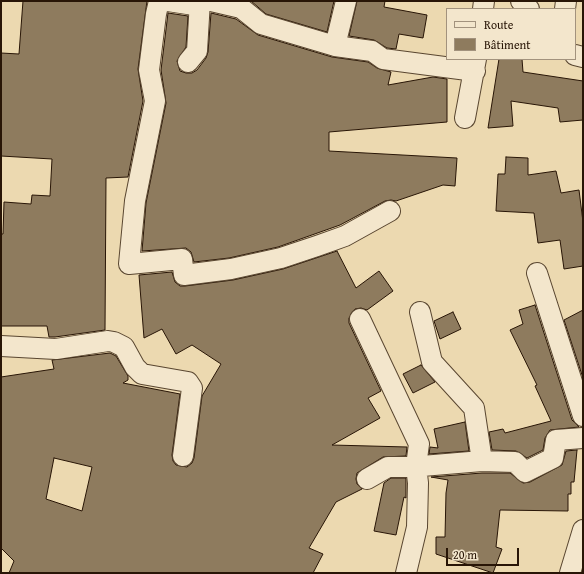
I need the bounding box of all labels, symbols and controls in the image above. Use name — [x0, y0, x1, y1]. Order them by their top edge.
legend — [446, 8, 576, 60]
text: Route — [484, 16, 513, 33]
text: Bâtiment — [484, 36, 531, 53]
scale bar — [448, 540, 521, 566]
text: 20 m — [453, 546, 477, 563]

